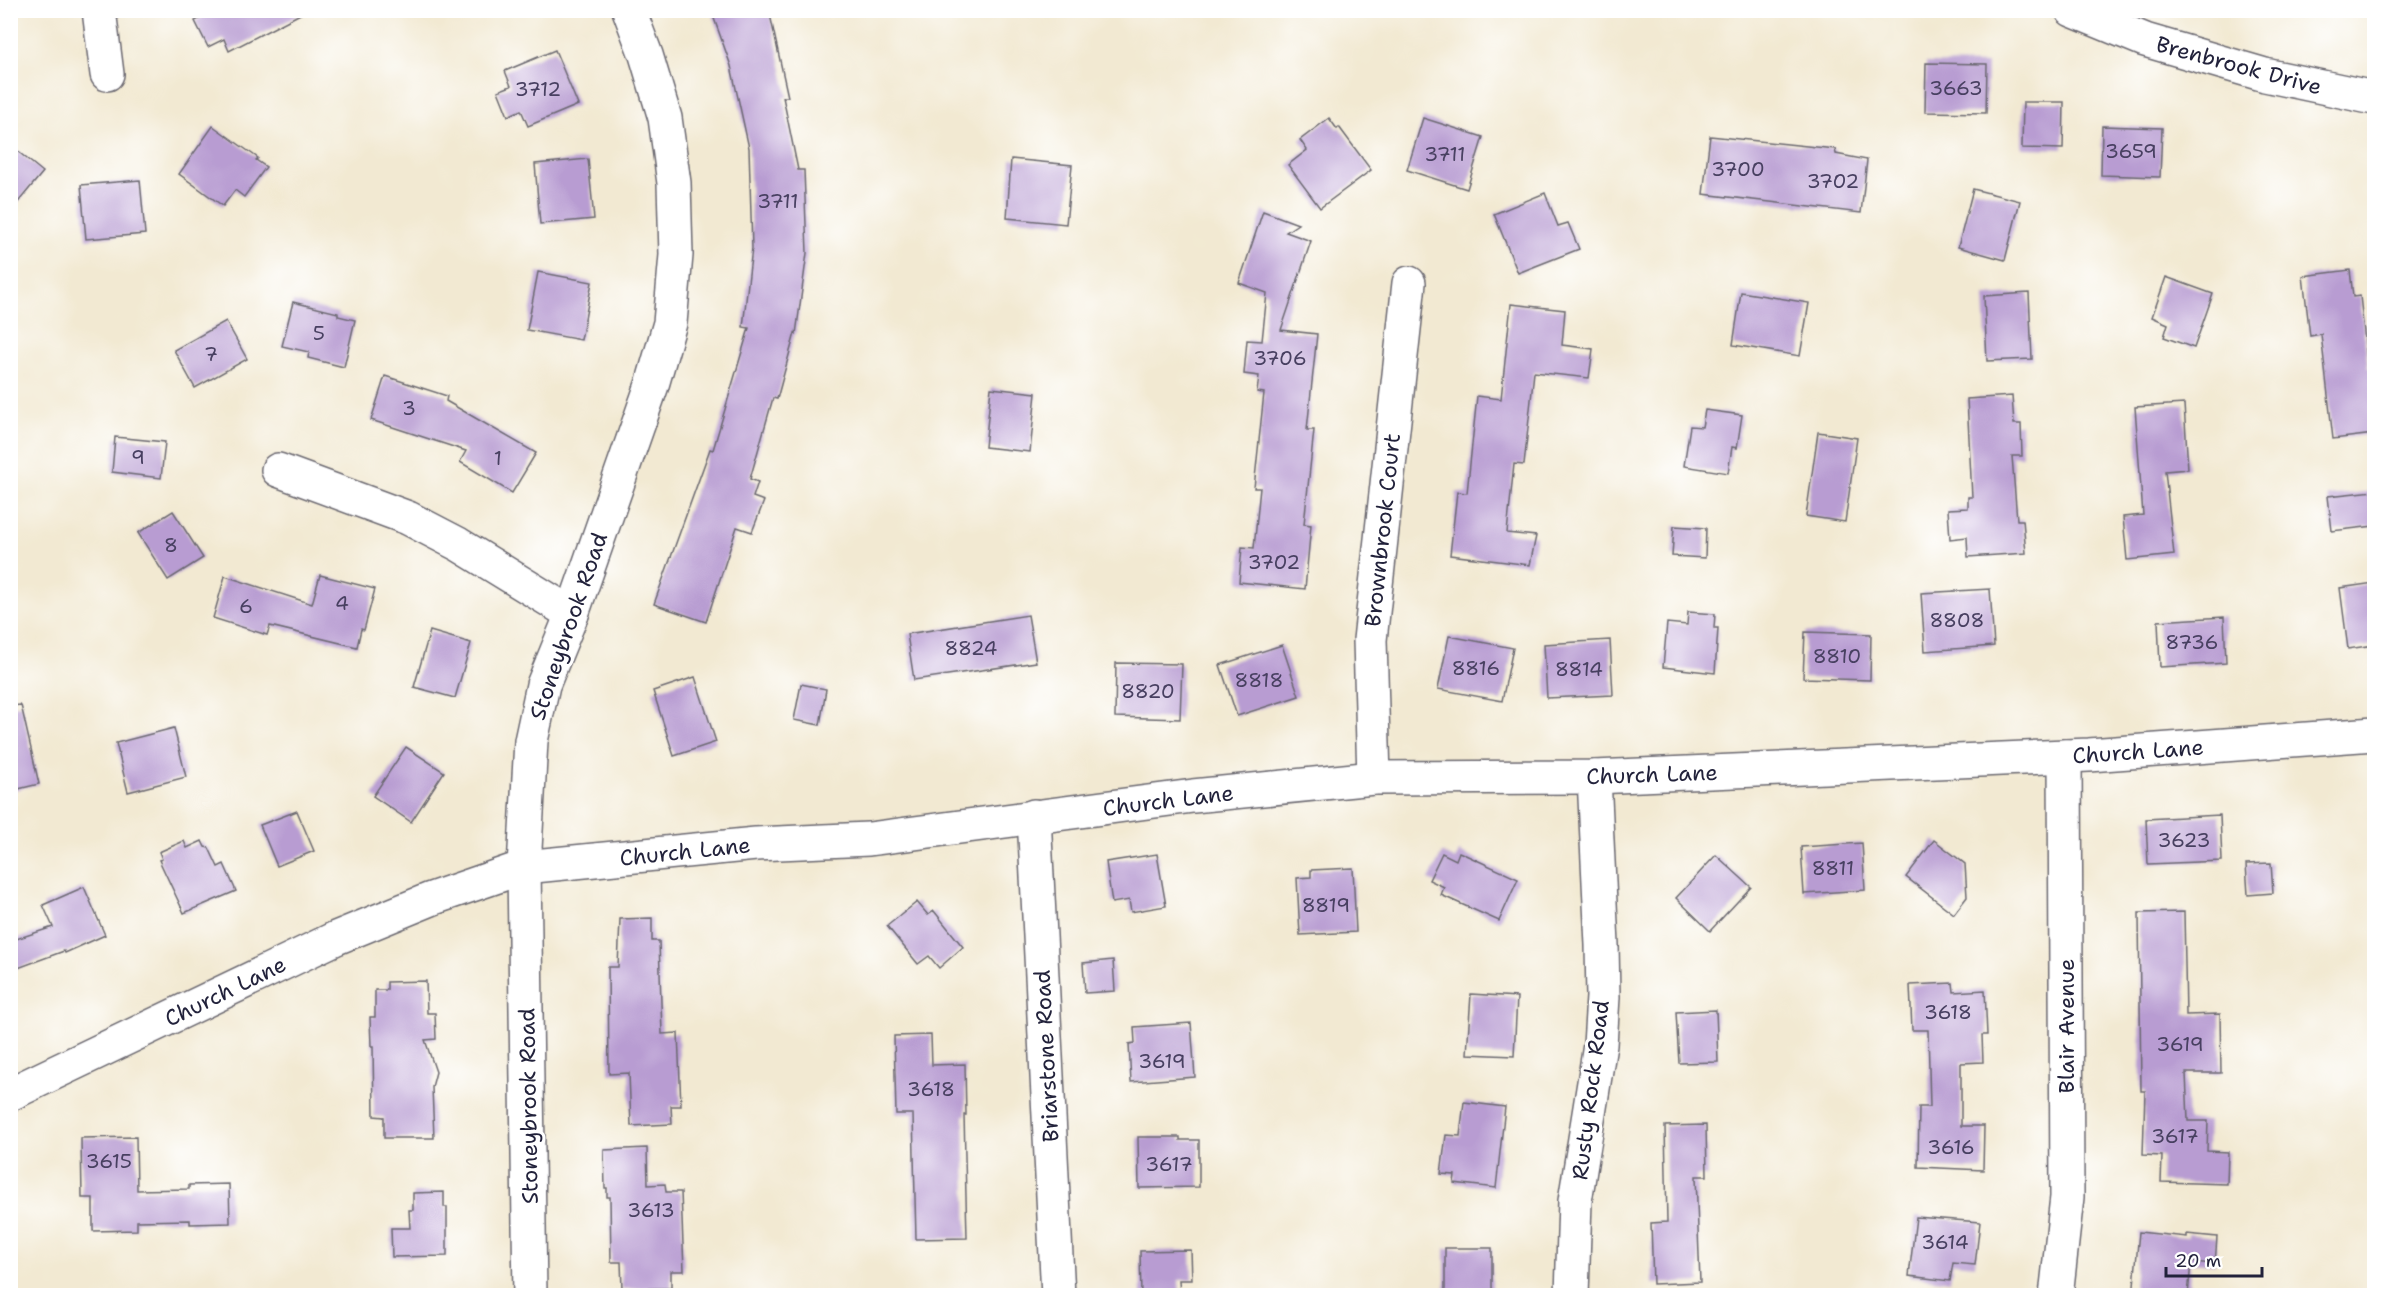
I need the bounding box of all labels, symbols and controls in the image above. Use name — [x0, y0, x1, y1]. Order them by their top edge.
street label: Brenbrook Drive — [2153, 29, 2325, 102]
house number: 3663 — [1929, 75, 1983, 101]
house number: 3712 — [515, 76, 561, 102]
house number: 3659 — [2105, 138, 2157, 164]
house number: 3711 — [1424, 141, 1466, 167]
house number: 3700 — [1711, 156, 1765, 182]
house number: 3702 — [1807, 168, 1859, 194]
house number: 3711 — [757, 188, 799, 214]
house number: 5 — [313, 320, 325, 346]
house number: 7 — [204, 341, 218, 367]
house number: 3706 — [1253, 345, 1307, 371]
house number: 3 — [402, 395, 416, 421]
street label: Brownbrook Court — [1358, 432, 1407, 628]
house number: 9 — [131, 444, 145, 470]
house number: 1 — [494, 445, 502, 471]
street label: Stoneybrook Road — [523, 529, 614, 724]
house number: 8 — [164, 532, 178, 558]
house number: 3702 — [1248, 549, 1300, 575]
house number: 4 — [335, 590, 349, 616]
house number: 6 — [239, 593, 253, 619]
house number: 8808 — [1930, 607, 1984, 633]
house number: 8736 — [2166, 629, 2218, 655]
house number: 8824 — [944, 635, 998, 661]
house number: 8810 — [1813, 643, 1861, 669]
house number: 8816 — [1452, 655, 1500, 681]
house number: 8814 — [1555, 656, 1603, 682]
house number: 8818 — [1235, 667, 1283, 693]
house number: 8820 — [1121, 678, 1175, 704]
street label: Church Lane — [2071, 732, 2205, 771]
street label: Church Lane — [1586, 758, 1718, 791]
street label: Church Lane — [1101, 778, 1235, 823]
house number: 3623 — [2157, 827, 2211, 853]
street label: Church Lane — [618, 830, 752, 873]
house number: 8811 — [1812, 855, 1854, 881]
house number: 8819 — [1302, 892, 1350, 918]
street label: Church Lane — [160, 950, 291, 1033]
street label: Blair Avenue — [2052, 959, 2081, 1093]
street label: Briarstone Road — [1028, 969, 1065, 1143]
street label: Rusty Rock Road — [1565, 998, 1616, 1182]
house number: 3618 — [1924, 999, 1972, 1025]
street label: Stoneybrook Road — [512, 1008, 545, 1204]
house number: 3619 — [2156, 1031, 2204, 1057]
house number: 3619 — [1138, 1048, 1186, 1074]
house number: 3618 — [907, 1076, 955, 1102]
house number: 3617 — [2151, 1123, 2199, 1149]
house number: 3616 — [1927, 1134, 1975, 1160]
house number: 3615 — [86, 1148, 132, 1174]
house number: 3617 — [1145, 1151, 1193, 1177]
house number: 3613 — [627, 1197, 675, 1223]
house number: 3614 — [1921, 1229, 1969, 1255]
scale bar — [2166, 1240, 2262, 1278]
text: 20 m — [2175, 1249, 2221, 1273]

